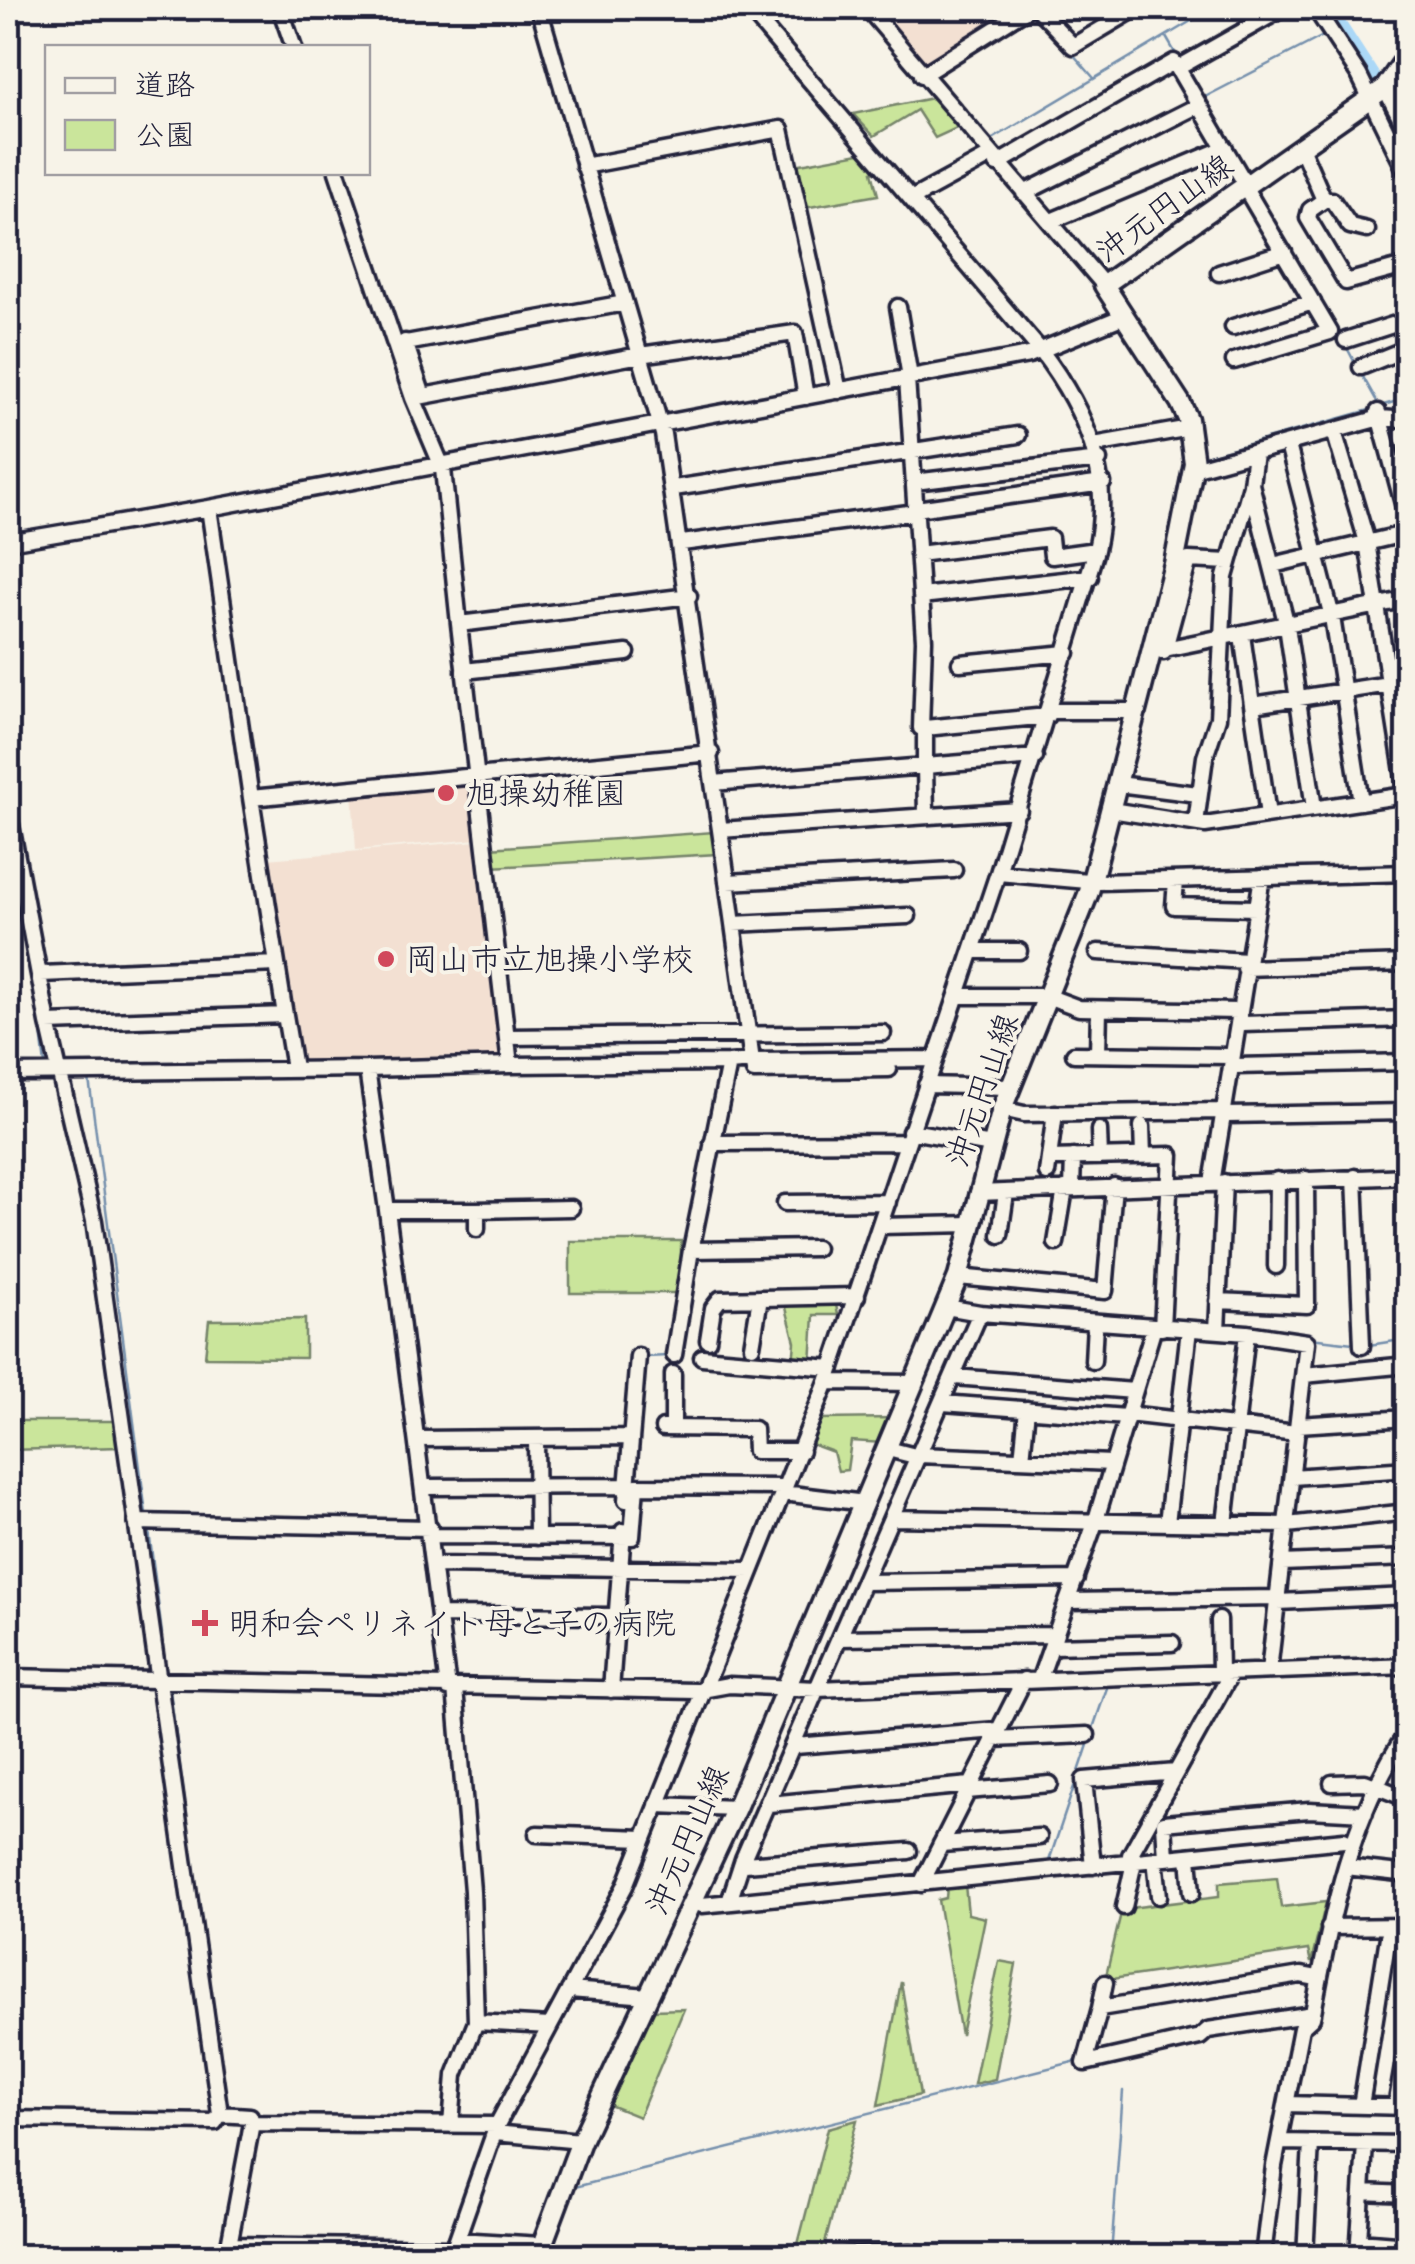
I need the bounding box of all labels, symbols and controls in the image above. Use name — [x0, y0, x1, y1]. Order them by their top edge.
legend — [45, 45, 370, 175]
text: 道路 — [135, 67, 195, 104]
text: 公園 — [135, 117, 195, 154]
street label: 沖元円山線 — [1088, 146, 1241, 272]
place label: 旭操幼稚園 — [466, 774, 626, 814]
marker: 旭操幼稚園 — [435, 782, 457, 804]
place label: 岡山市立旭操小学校 — [406, 940, 694, 980]
marker: 岡山市立旭操小学校 — [375, 948, 397, 970]
street label: 沖元円山線 — [938, 1008, 1028, 1172]
place label: 明和会ペリネイト母と子の病院 — [228, 1604, 676, 1644]
marker: 明和会ペリネイト母と子の病院 — [192, 1610, 218, 1636]
street label: 沖元円山線 — [637, 1759, 739, 1922]

